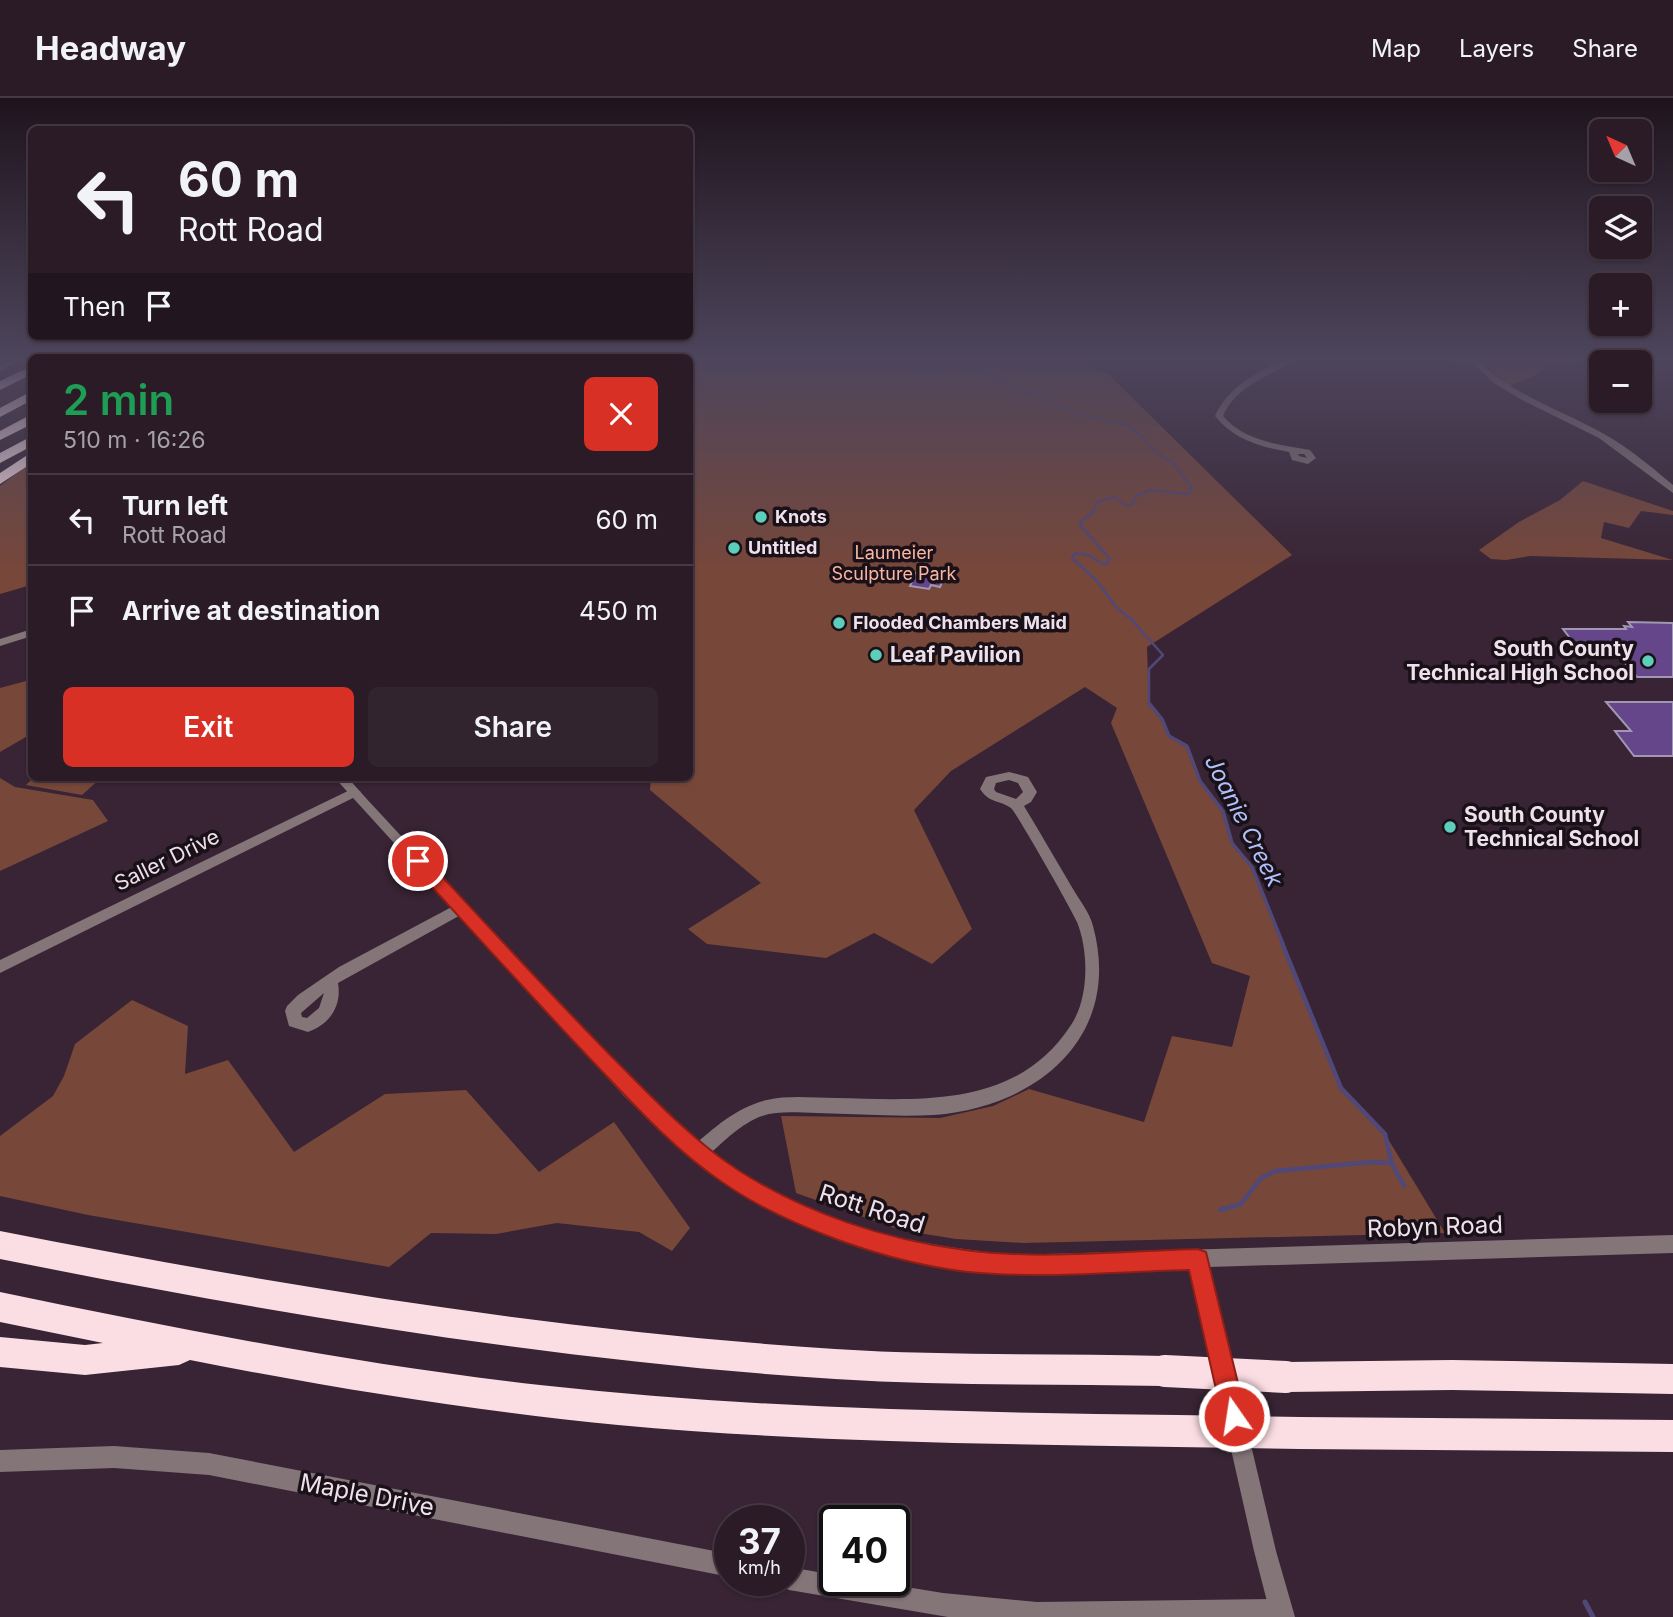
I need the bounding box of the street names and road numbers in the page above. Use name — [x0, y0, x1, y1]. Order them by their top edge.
street label: Saller Drive — [110, 823, 223, 896]
street label: Rott Road — [816, 1178, 929, 1239]
street label: Robyn Road — [1367, 1210, 1503, 1243]
street label: Maple Drive — [298, 1467, 437, 1522]

